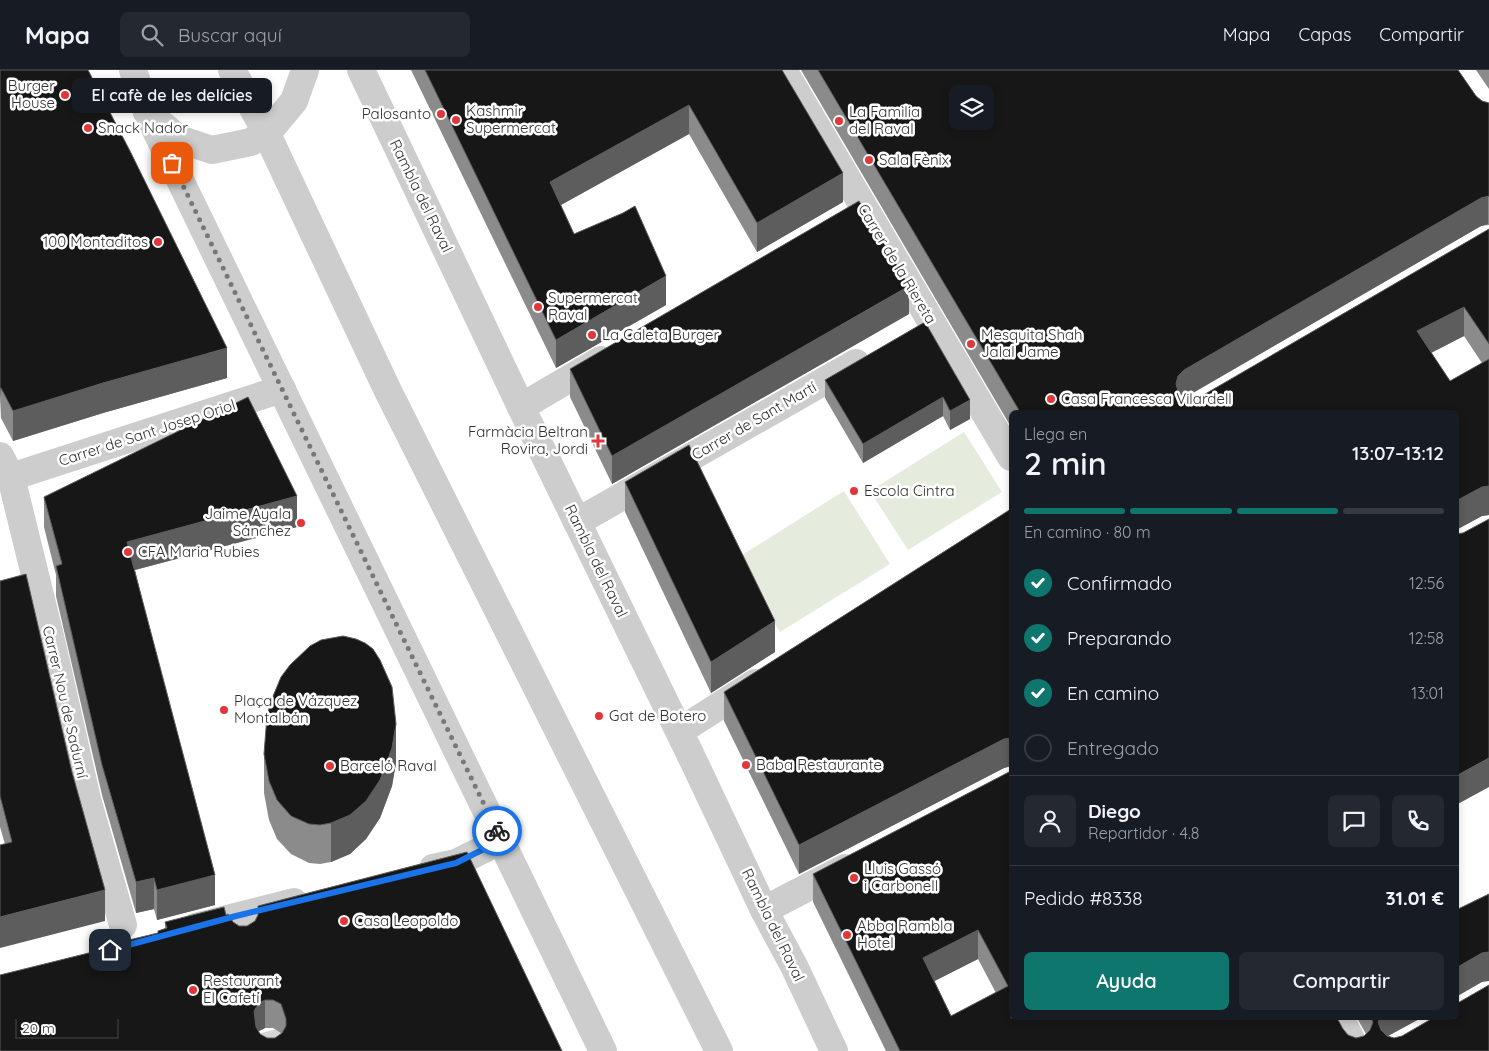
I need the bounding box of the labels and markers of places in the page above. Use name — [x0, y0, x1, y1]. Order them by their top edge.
place label: Burger House — [8, 76, 55, 112]
callout: El cafè de les delícies — [72, 78, 272, 113]
marker: Burger House — [59, 89, 71, 101]
place label: Kashmir Supermercat — [466, 101, 556, 137]
place label: La Familia del Raval — [849, 102, 920, 138]
place label: Palosanto — [362, 104, 431, 123]
marker: Palosanto — [435, 108, 447, 120]
marker: Kashmir Supermercat — [450, 114, 462, 126]
marker: La Familia del Raval — [833, 115, 845, 127]
place label: Snack Nador — [98, 118, 188, 137]
marker: Snack Nador — [82, 122, 94, 134]
pin — [151, 142, 193, 184]
place label: Sala Fènix — [879, 150, 949, 169]
marker: Sala Fènix — [863, 154, 875, 166]
place label: 100 Montaditos — [43, 232, 148, 251]
marker: 100 Montaditos — [152, 236, 164, 248]
place label: Supermercat Raval — [548, 288, 638, 324]
marker: Supermercat Raval — [532, 301, 544, 313]
place label: La Caleta Burger — [602, 325, 719, 344]
place label: Mesquita Shah Jalal Jame — [981, 325, 1083, 361]
marker: La Caleta Burger — [586, 329, 598, 341]
marker: Mesquita Shah Jalal Jame — [965, 338, 977, 350]
place label: Casa Francesca Vilardell — [1061, 389, 1232, 408]
marker: Casa Francesca Vilardell — [1045, 393, 1057, 405]
place label: Farmàcia Beltran Rovira, Jordi — [468, 422, 588, 458]
marker: Farmàcia Beltran Rovira, Jordi — [592, 435, 604, 447]
place label: Escola Cintra — [864, 481, 954, 500]
marker: Escola Cintra — [848, 485, 860, 497]
place label: Jaime Ayala Sánchez — [204, 504, 291, 540]
marker: Jaime Ayala Sánchez — [295, 517, 307, 529]
place label: CFA Maria Rubies — [138, 542, 260, 561]
marker: CFA Maria Rubies — [122, 546, 134, 558]
place label: Plaça de Vázquez Montalbán — [234, 691, 357, 727]
marker: Plaça de Vázquez Montalbán — [218, 704, 230, 716]
place label: Gat de Botero — [609, 706, 706, 725]
marker: Gat de Botero — [593, 710, 605, 722]
place label: Baba Restaurante — [756, 755, 882, 774]
place label: Barceló Raval — [340, 756, 437, 775]
marker: Baba Restaurante — [740, 759, 752, 771]
marker: Barceló Raval — [324, 760, 336, 772]
place label: Lluis Gassó i Carbonell — [864, 859, 941, 895]
marker: Lluis Gassó i Carbonell — [848, 872, 860, 884]
place label: Casa Leopoldo — [354, 911, 458, 930]
marker: Casa Leopoldo — [338, 915, 350, 927]
place label: Abba Rambla Hotel — [857, 916, 953, 952]
pin — [89, 929, 131, 971]
marker: Abba Rambla Hotel — [841, 929, 853, 941]
place label: Restaurant El Cafetí — [203, 971, 280, 1007]
marker: Restaurant El Cafetí — [187, 984, 199, 996]

